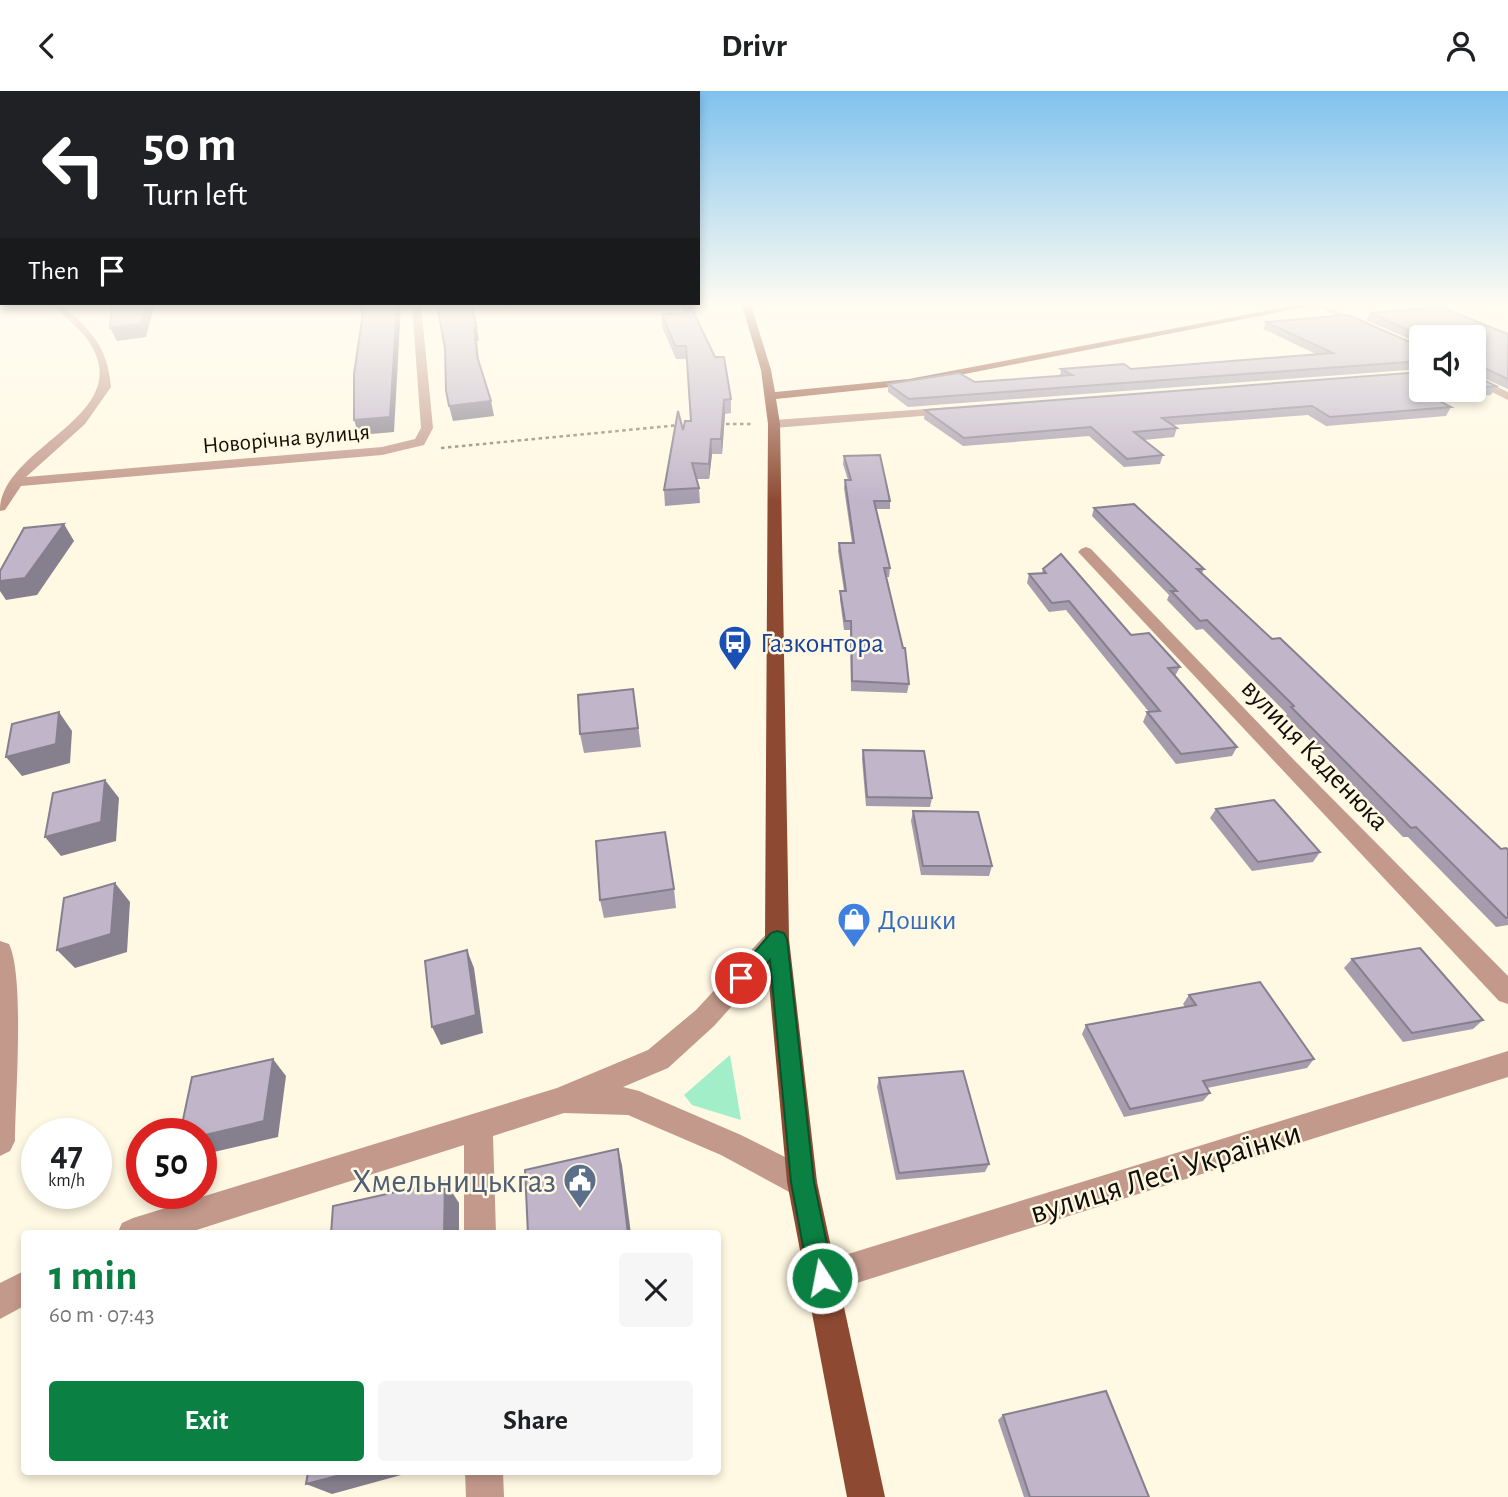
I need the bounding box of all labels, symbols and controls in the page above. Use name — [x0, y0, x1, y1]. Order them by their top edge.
icon: back — [28, 27, 66, 65]
icon: person — [1442, 27, 1480, 65]
text: Drivr — [721, 30, 787, 62]
icon: left — [28, 119, 119, 210]
text: 50 m — [143, 121, 237, 170]
text: Turn left — [143, 179, 247, 211]
icon: arrive — [93, 252, 131, 290]
text: Then — [28, 258, 79, 284]
map controls — [1409, 325, 1486, 402]
button: sound — [1409, 325, 1486, 402]
street label: Новорічна вулиця — [201, 421, 371, 458]
bus stop icon: Газконтора — [716, 623, 754, 672]
place label: Газконтора — [760, 630, 884, 658]
street label: вулиця Каденюка — [1236, 674, 1394, 837]
shop icon: Дошки — [835, 900, 873, 949]
place label: Дошки — [878, 907, 957, 935]
pin — [711, 948, 771, 1008]
icon: arrive — [722, 959, 760, 997]
street label: вулиця Лесі Українки — [1026, 1117, 1305, 1230]
speed limit sign: 50 — [126, 1118, 217, 1209]
text: 47 — [50, 1137, 83, 1172]
public building icon: Хмельницькгаз — [561, 1161, 599, 1210]
place label: Хмельницькгаз — [352, 1166, 556, 1199]
text: km/h — [48, 1172, 85, 1190]
position arrow — [785, 1241, 859, 1315]
button: close — [619, 1253, 693, 1327]
text: 1 min — [49, 1255, 138, 1297]
text: 60 m · 07:43 — [49, 1304, 155, 1327]
button: Exit — [49, 1381, 364, 1461]
button: Share — [378, 1381, 693, 1461]

